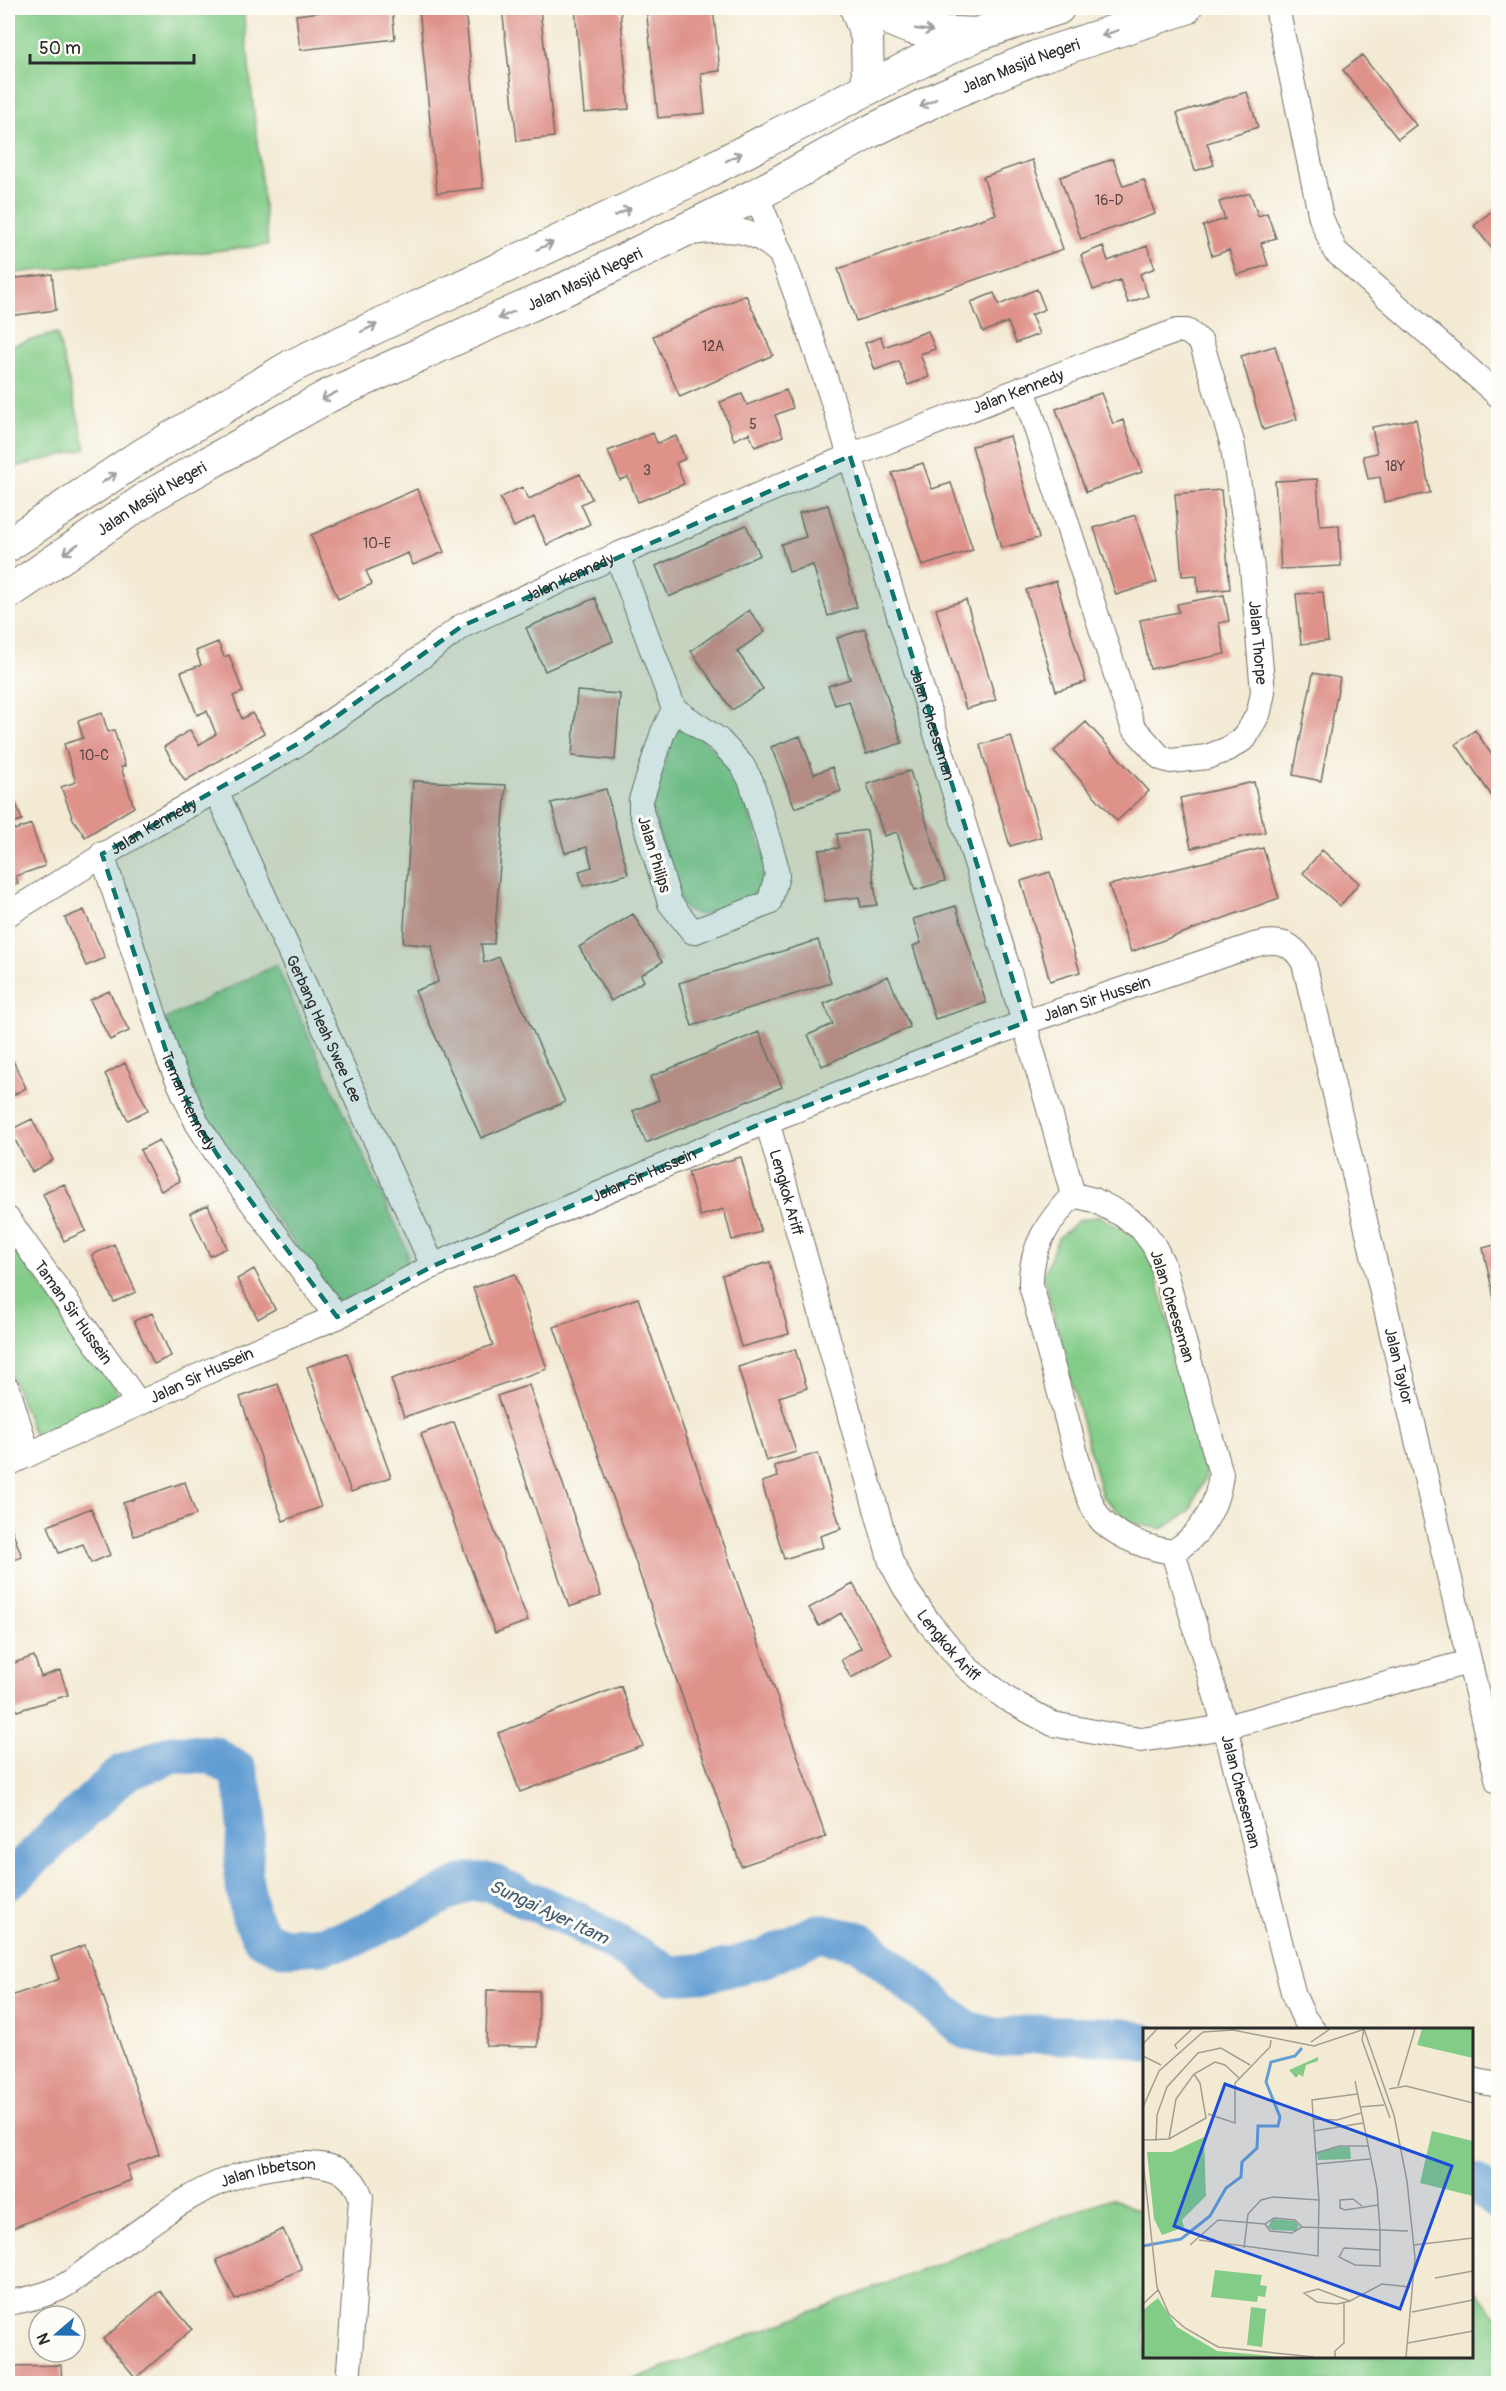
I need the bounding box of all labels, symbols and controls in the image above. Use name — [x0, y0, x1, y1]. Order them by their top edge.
one-way arrow — [914, 25, 934, 36]
scale bar — [30, 27, 194, 65]
one-way arrow — [1101, 28, 1120, 39]
street label: Jalan Masjid Negeri — [958, 34, 1083, 98]
text: 50 m — [39, 37, 81, 60]
one-way arrow — [919, 98, 937, 110]
one-way arrow — [725, 151, 742, 163]
house number: 16-D — [1095, 192, 1123, 209]
one-way arrow — [613, 205, 631, 217]
one-way arrow — [536, 240, 554, 251]
street label: Jalan Masjid Negeri — [524, 243, 646, 316]
one-way arrow — [498, 310, 516, 322]
one-way arrow — [359, 322, 377, 334]
house number: 12A — [702, 338, 724, 355]
street label: Jalan Kennedy — [970, 365, 1067, 418]
one-way arrow — [320, 391, 338, 403]
house number: 5 — [749, 416, 757, 433]
street label: Jalan Masjid Negeri — [93, 457, 210, 541]
house number: 18Y — [1385, 458, 1405, 475]
house number: 3 — [643, 462, 651, 479]
one-way arrow — [100, 471, 117, 484]
house number: 10-E — [363, 535, 391, 552]
one-way arrow — [63, 543, 80, 555]
street label: Jalan Kennedy — [521, 549, 617, 607]
street label: Jalan Thorpe — [1244, 600, 1271, 686]
street label: Jalan Cheeseman — [905, 665, 959, 783]
house number: 10-C — [79, 747, 109, 764]
street label: Jalan Kennedy — [107, 794, 201, 859]
street label: Jalan Philips — [633, 814, 675, 895]
street label: Gerbang Heah Swee Lee — [281, 952, 366, 1106]
street label: Jalan Sir Hussein — [1041, 972, 1153, 1027]
street label: Taman Kennedy — [156, 1049, 221, 1154]
street label: Jalan Sir Hussein — [589, 1144, 700, 1207]
street label: Lengkok Ariff — [764, 1147, 808, 1238]
street label: Jalan Cheeseman — [1145, 1248, 1199, 1365]
street label: Taman Sir Hussein — [29, 1257, 117, 1368]
street label: Jalan Taylor — [1380, 1326, 1417, 1407]
street label: Jalan Sir Hussein — [147, 1343, 257, 1408]
street label: Lengkok Ariff — [912, 1606, 985, 1686]
street label: Jalan Cheeseman — [1216, 1733, 1265, 1851]
water label: Sungai Ayer Itam — [486, 1875, 613, 1950]
inset map — [1143, 2028, 1473, 2358]
street label: Jalan Ibbetson — [217, 2155, 316, 2192]
north arrow — [27, 2304, 87, 2364]
text: N — [33, 2330, 55, 2347]

